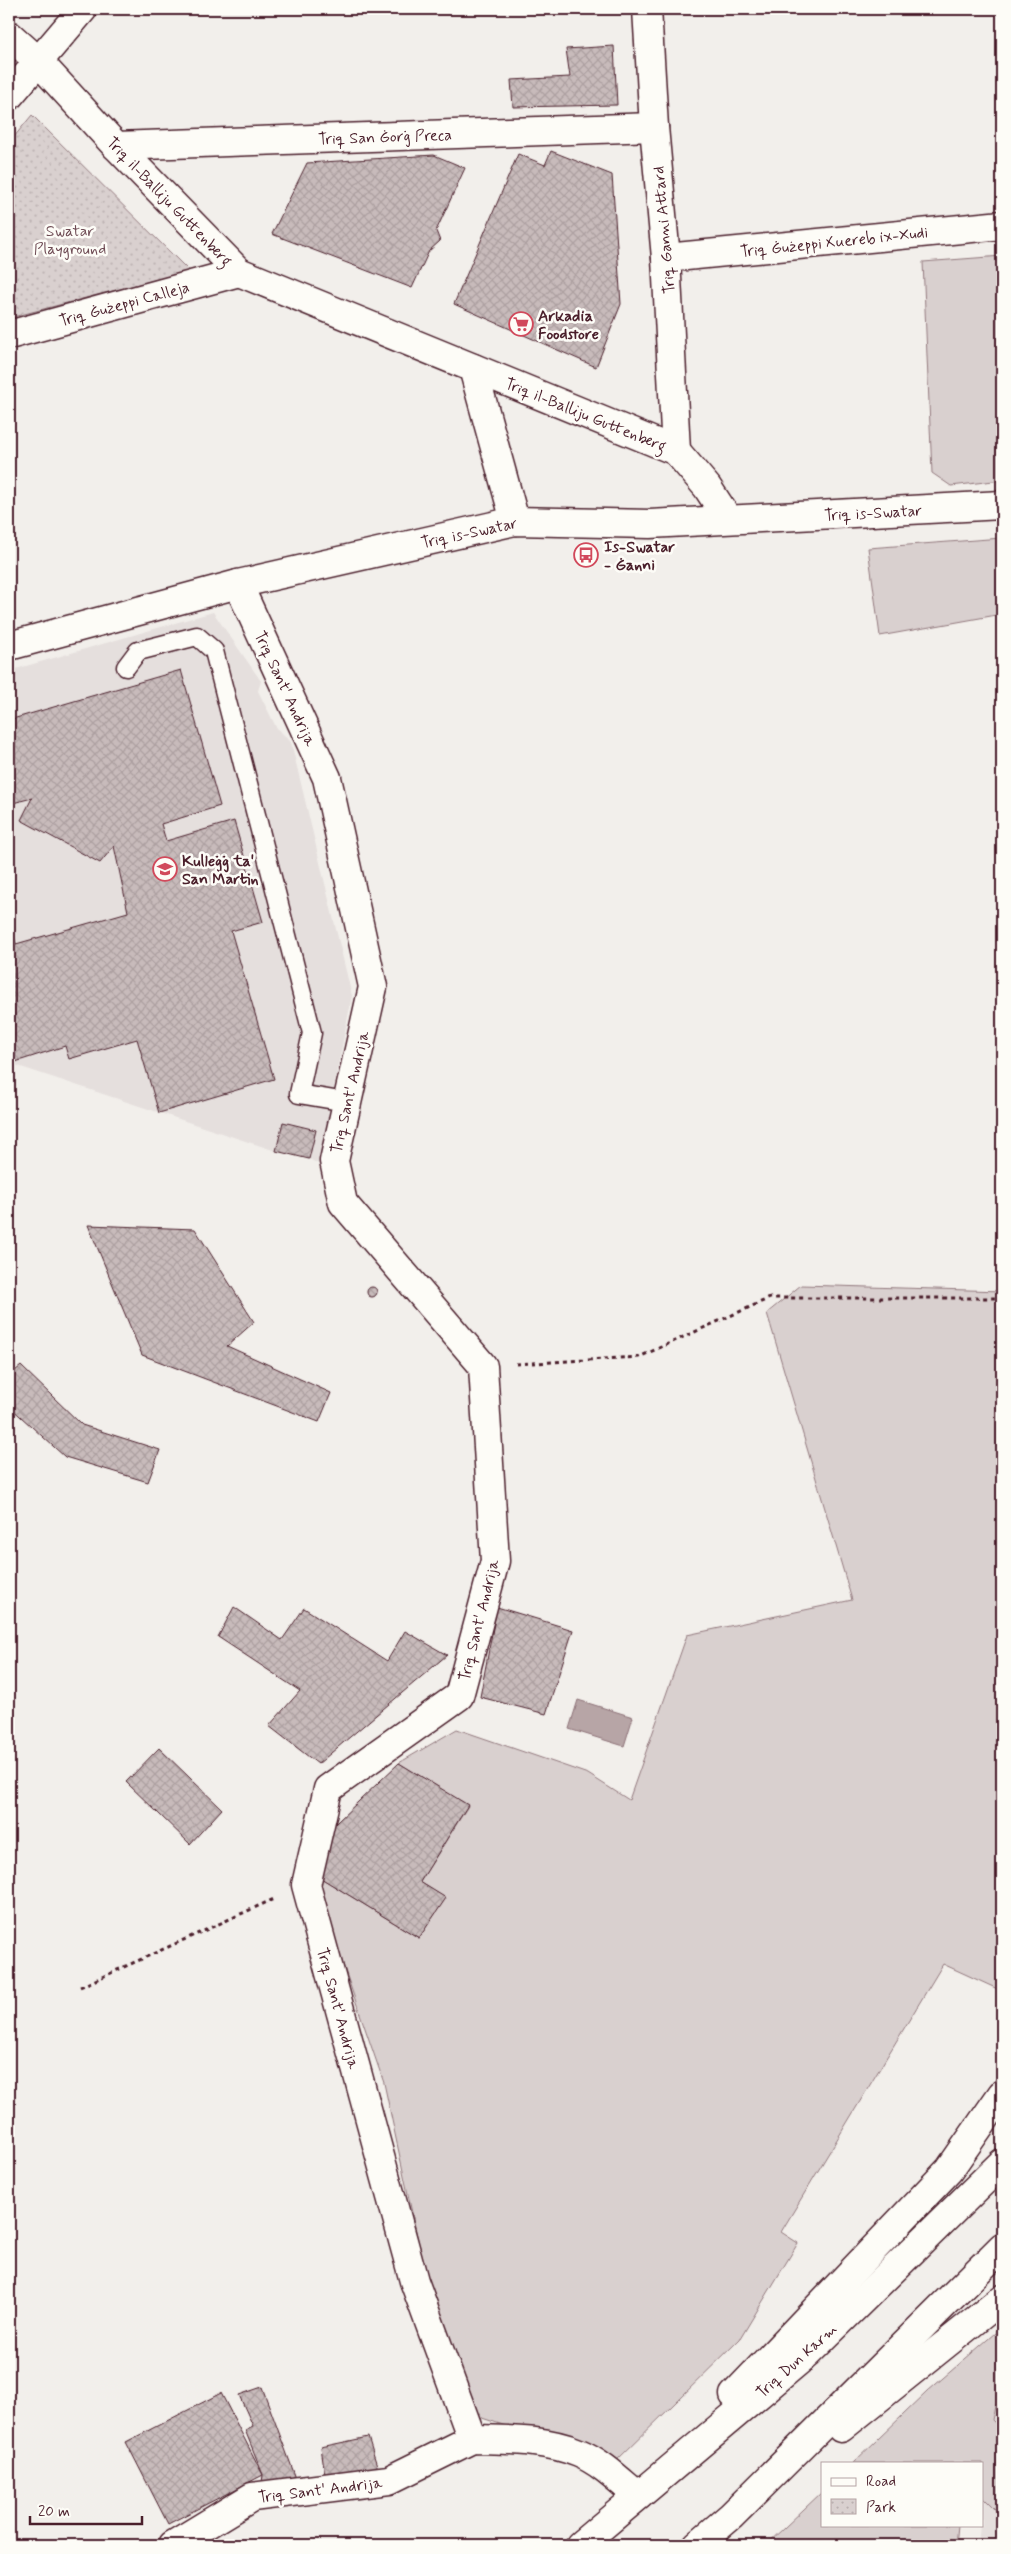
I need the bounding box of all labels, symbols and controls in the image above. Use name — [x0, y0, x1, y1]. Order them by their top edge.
street label: Triq San Ġorġ Preca — [318, 125, 452, 150]
street label: Triq il-Balliju Guttenberg — [101, 133, 236, 272]
street label: Triq Ganni Attard — [648, 165, 681, 295]
park label: Swatar Playground — [34, 221, 106, 260]
street label: Triq Ġużeppi Xuereb ix-Xudi — [739, 222, 929, 263]
street label: Triq Ġużeppi Calleja — [57, 277, 192, 332]
place label: Arkadia Foodstore — [538, 306, 599, 345]
supermarket icon: Arkadia Foodstore — [508, 311, 534, 337]
street label: Triq il-Balliju Guttenberg — [501, 373, 669, 458]
street label: Triq is-Swatar — [824, 500, 923, 527]
street label: Triq is-Swatar — [419, 513, 520, 554]
place label: Is-Swatar - Ġanni — [604, 537, 675, 576]
bus stop icon: Is-Swatar - Ġanni — [573, 542, 599, 568]
street label: Triq Sant' Andrija — [249, 628, 321, 750]
place label: Kulleġġ ta' San Martin — [182, 851, 258, 890]
school or university icon: Kulleġġ ta' San Martin — [152, 856, 178, 882]
street label: Triq Sant' Andrija — [326, 1029, 375, 1156]
street label: Triq Sant' Andrija — [454, 1557, 505, 1683]
street label: Triq Sant' Andrija — [311, 1945, 364, 2072]
street label: Triq Dun Karm — [752, 2319, 842, 2403]
legend — [821, 2462, 984, 2526]
street label: Triq Sant' Andrija — [257, 2472, 384, 2509]
text: Road — [866, 2472, 896, 2492]
scale bar — [30, 2494, 142, 2526]
text: Park — [866, 2498, 896, 2518]
text: 20 m — [38, 2502, 70, 2522]

